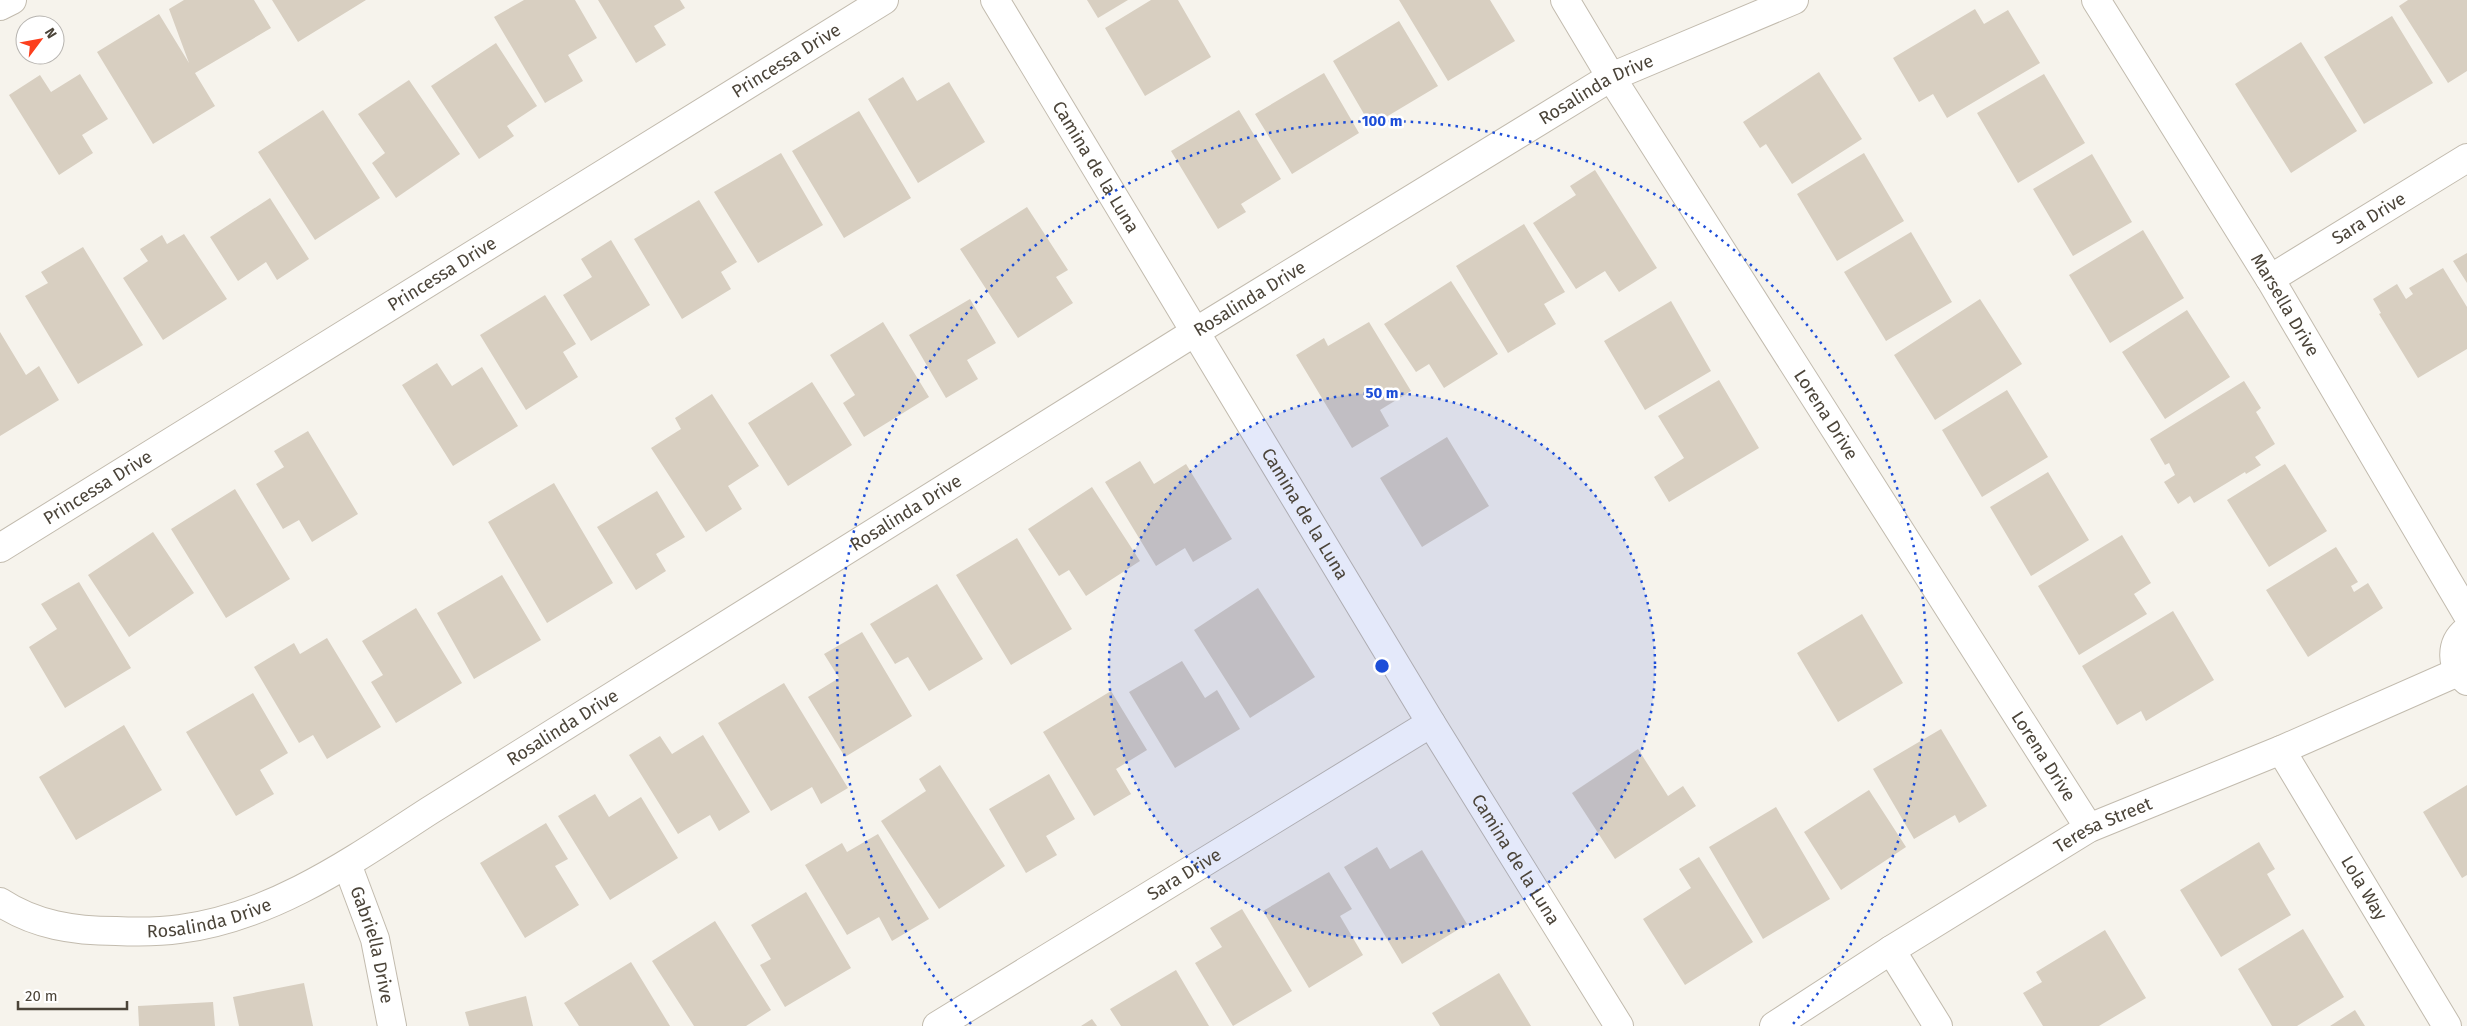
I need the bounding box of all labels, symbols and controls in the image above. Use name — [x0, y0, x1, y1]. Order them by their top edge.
north arrow — [15, 15, 65, 65]
street label: Princessa Drive — [728, 19, 845, 103]
text: N — [41, 25, 60, 42]
street label: Rosalinda Drive — [1535, 49, 1657, 130]
street label: Camina de la Luna — [1048, 97, 1144, 237]
text: 100 m — [1362, 112, 1402, 130]
street label: Sara Drive — [2328, 187, 2410, 249]
street label: Princessa Drive — [383, 232, 500, 316]
street label: Marsella Drive — [2246, 250, 2324, 361]
street label: Rosalinda Drive — [1190, 256, 1310, 341]
street label: Lorena Drive — [1789, 366, 1863, 464]
text: 50 m — [1365, 384, 1399, 402]
street label: Camina de la Luna — [1257, 444, 1353, 584]
street label: Princessa Drive — [39, 445, 156, 529]
street label: Rosalinda Drive — [846, 470, 966, 556]
centre of rings — [1373, 657, 1391, 675]
street label: Rosalinda Drive — [503, 684, 622, 771]
street label: Lorena Drive — [2007, 707, 2080, 806]
street label: Camina de la Luna — [1467, 790, 1565, 929]
street label: Teresa Street — [2050, 792, 2156, 858]
street label: Sara Drive — [1143, 843, 1225, 905]
street label: Lola Way — [2336, 852, 2392, 924]
street label: Gabriella Drive — [345, 883, 398, 1005]
street label: Rosalinda Drive — [147, 893, 275, 943]
scale bar — [18, 978, 126, 1010]
text: 20 m — [25, 987, 58, 1005]

